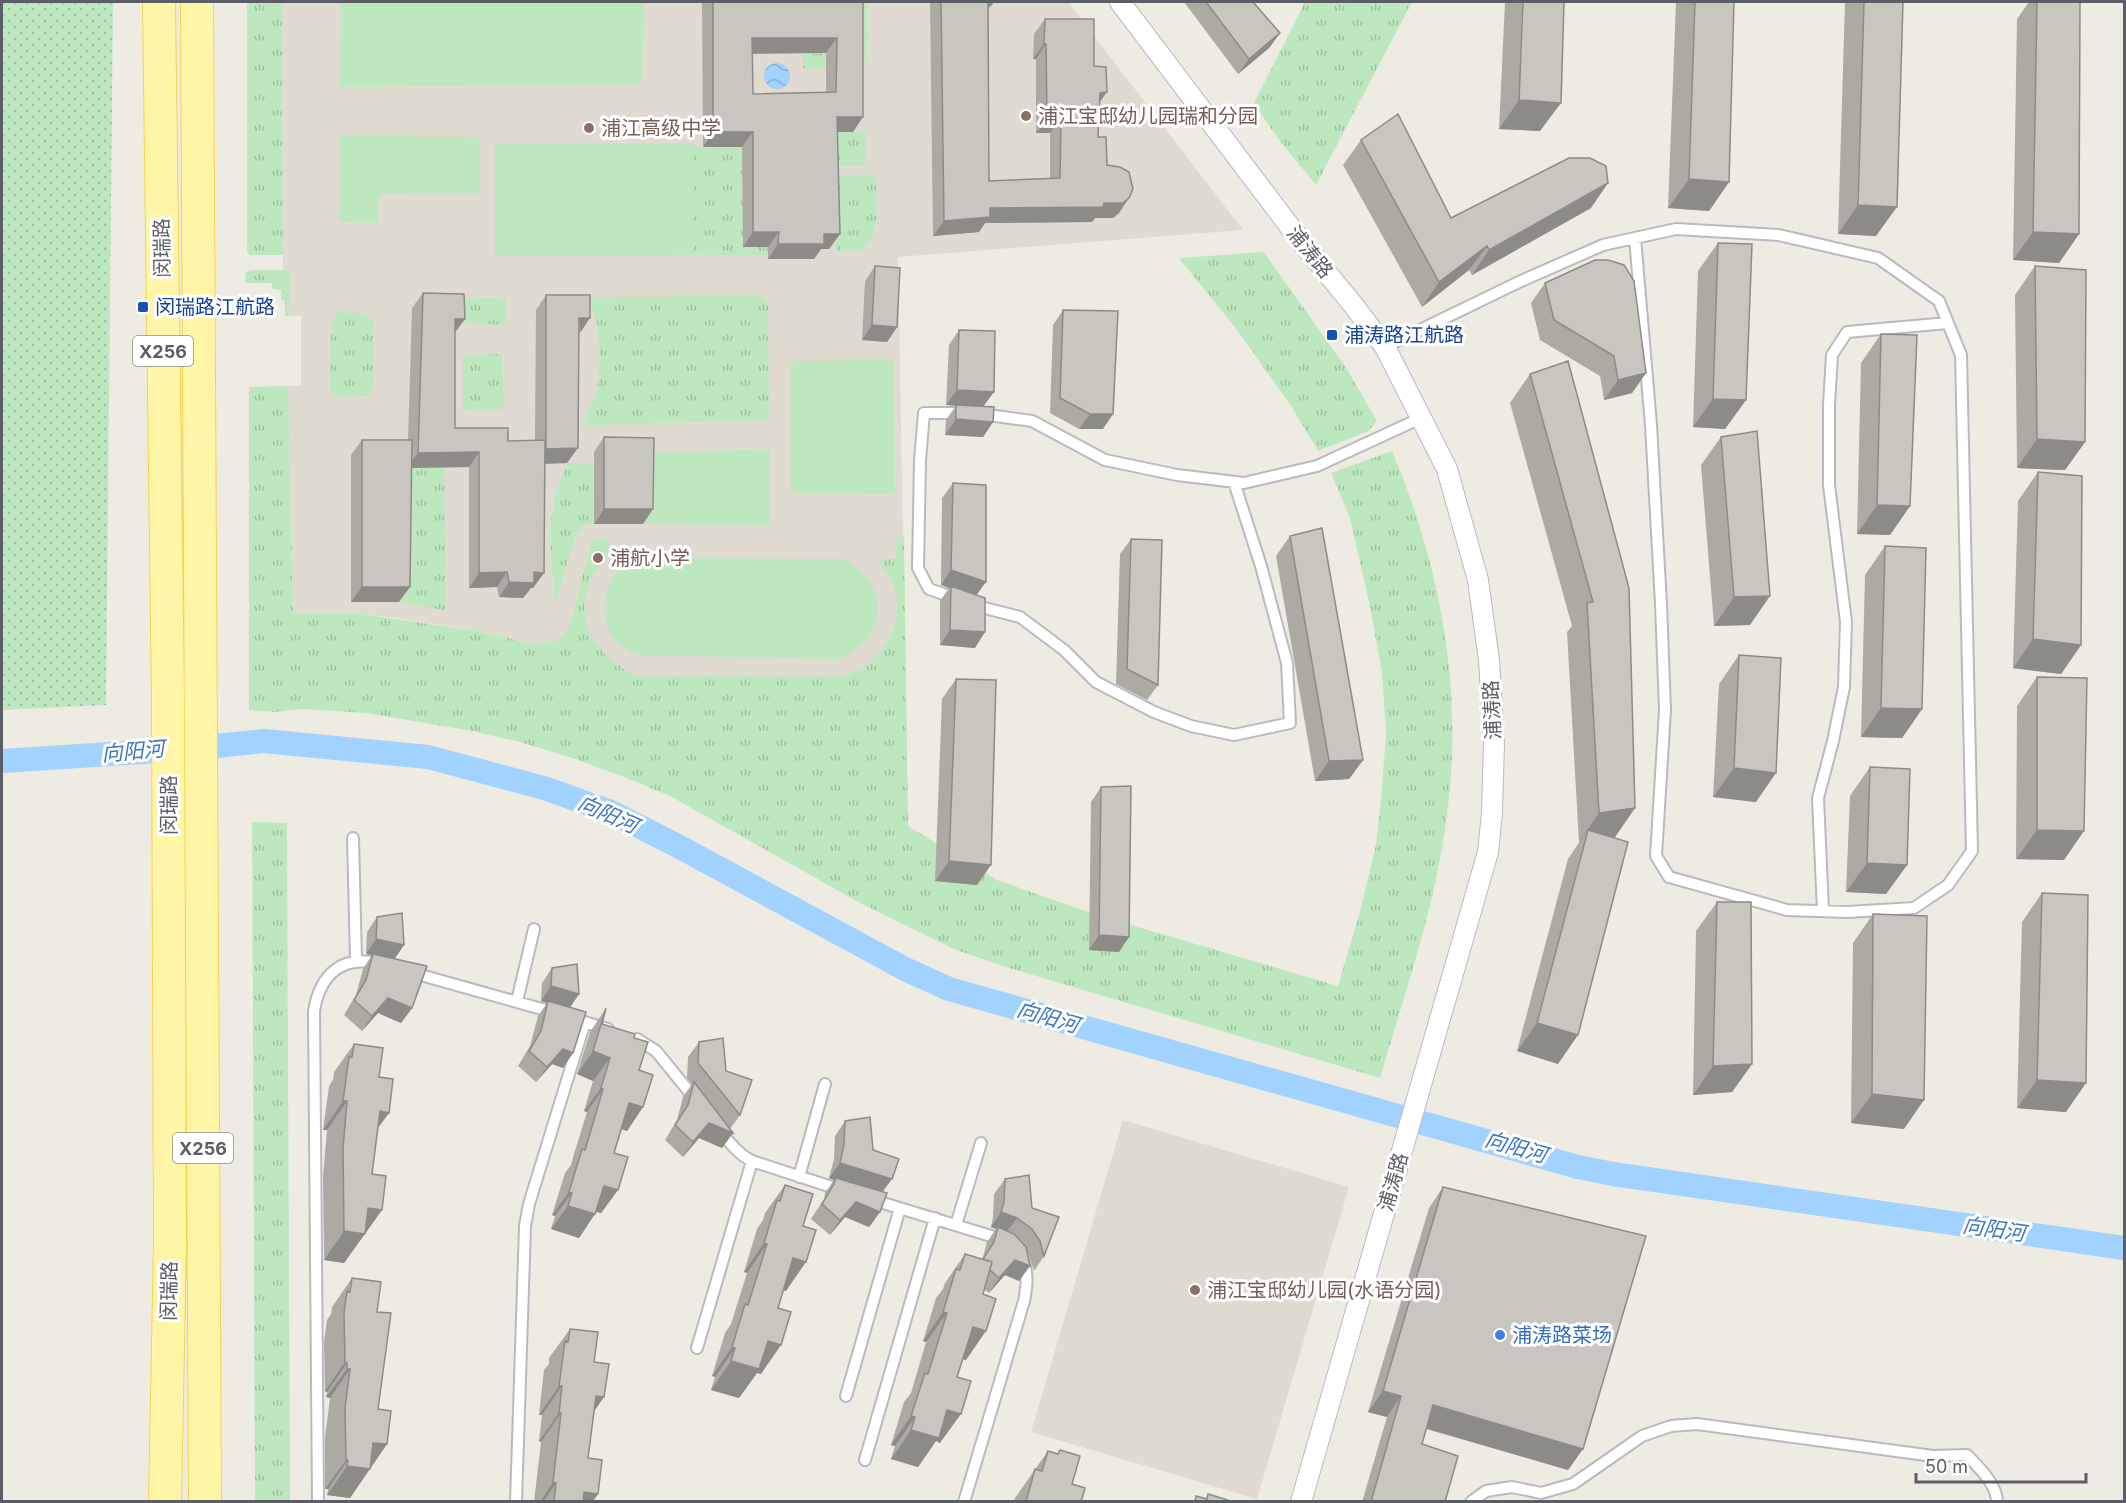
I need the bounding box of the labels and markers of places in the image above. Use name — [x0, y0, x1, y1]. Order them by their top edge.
place label: 浦江宝邸幼儿园瑞和分园 — [1038, 104, 1258, 128]
marker: 浦江宝邸幼儿园瑞和分园 — [1019, 109, 1033, 123]
place label: 浦江高级中学 — [601, 116, 721, 140]
marker: 浦江高级中学 — [582, 121, 596, 135]
place label: 闵瑞路江航路 — [155, 295, 275, 319]
marker: 闵瑞路江航路 — [136, 300, 150, 314]
place label: 浦涛路江航路 — [1344, 323, 1464, 347]
marker: 浦涛路江航路 — [1325, 328, 1339, 342]
place label: 浦航小学 — [610, 546, 690, 570]
marker: 浦航小学 — [591, 551, 605, 565]
place label: 浦江宝邸幼儿园(水语分园) — [1207, 1278, 1442, 1302]
marker: 浦江宝邸幼儿园(水语分园) — [1188, 1283, 1202, 1297]
place label: 浦涛路菜场 — [1512, 1323, 1612, 1347]
marker: 浦涛路菜场 — [1493, 1328, 1507, 1342]

